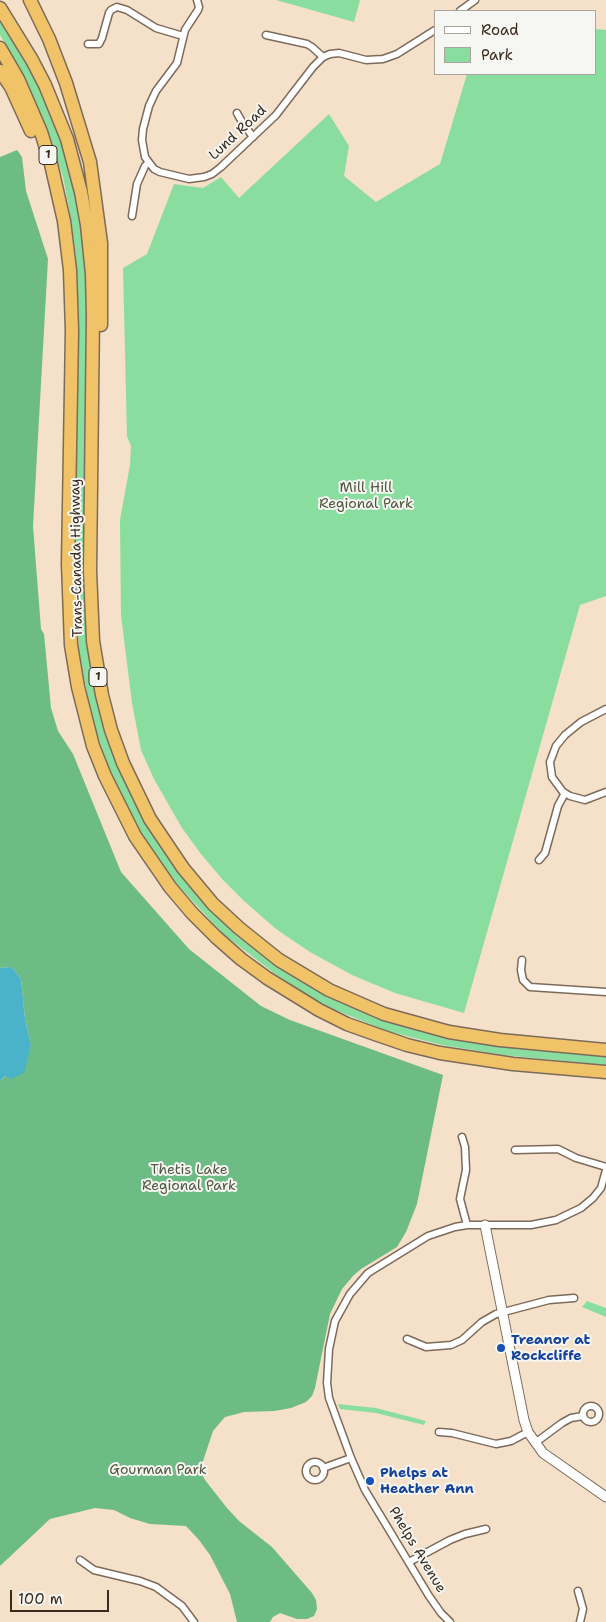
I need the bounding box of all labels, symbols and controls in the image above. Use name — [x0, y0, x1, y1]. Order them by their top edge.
legend — [434, 10, 596, 75]
text: Road — [481, 20, 519, 40]
text: Park — [481, 45, 513, 65]
street label: Lund Road — [206, 102, 270, 164]
road number: 1 — [39, 146, 57, 164]
street label: Trans-Canada Highway — [67, 479, 87, 637]
park label: Mill Hill Regional Park — [319, 480, 413, 512]
road number: 1 — [89, 668, 107, 686]
park label: Thetis Lake Regional Park — [142, 1162, 236, 1194]
place label: Treanor at Rockcliffe — [511, 1332, 590, 1364]
marker: Treanor at Rockcliffe — [495, 1342, 507, 1354]
park label: Gourman Park — [109, 1462, 207, 1478]
place label: Phelps at Heather Ann — [380, 1465, 474, 1498]
marker: Phelps at Heather Ann — [364, 1475, 376, 1487]
street label: Phelps Avenue — [385, 1504, 449, 1596]
scale bar — [12, 1580, 111, 1612]
text: 100 m — [18, 1589, 63, 1609]

